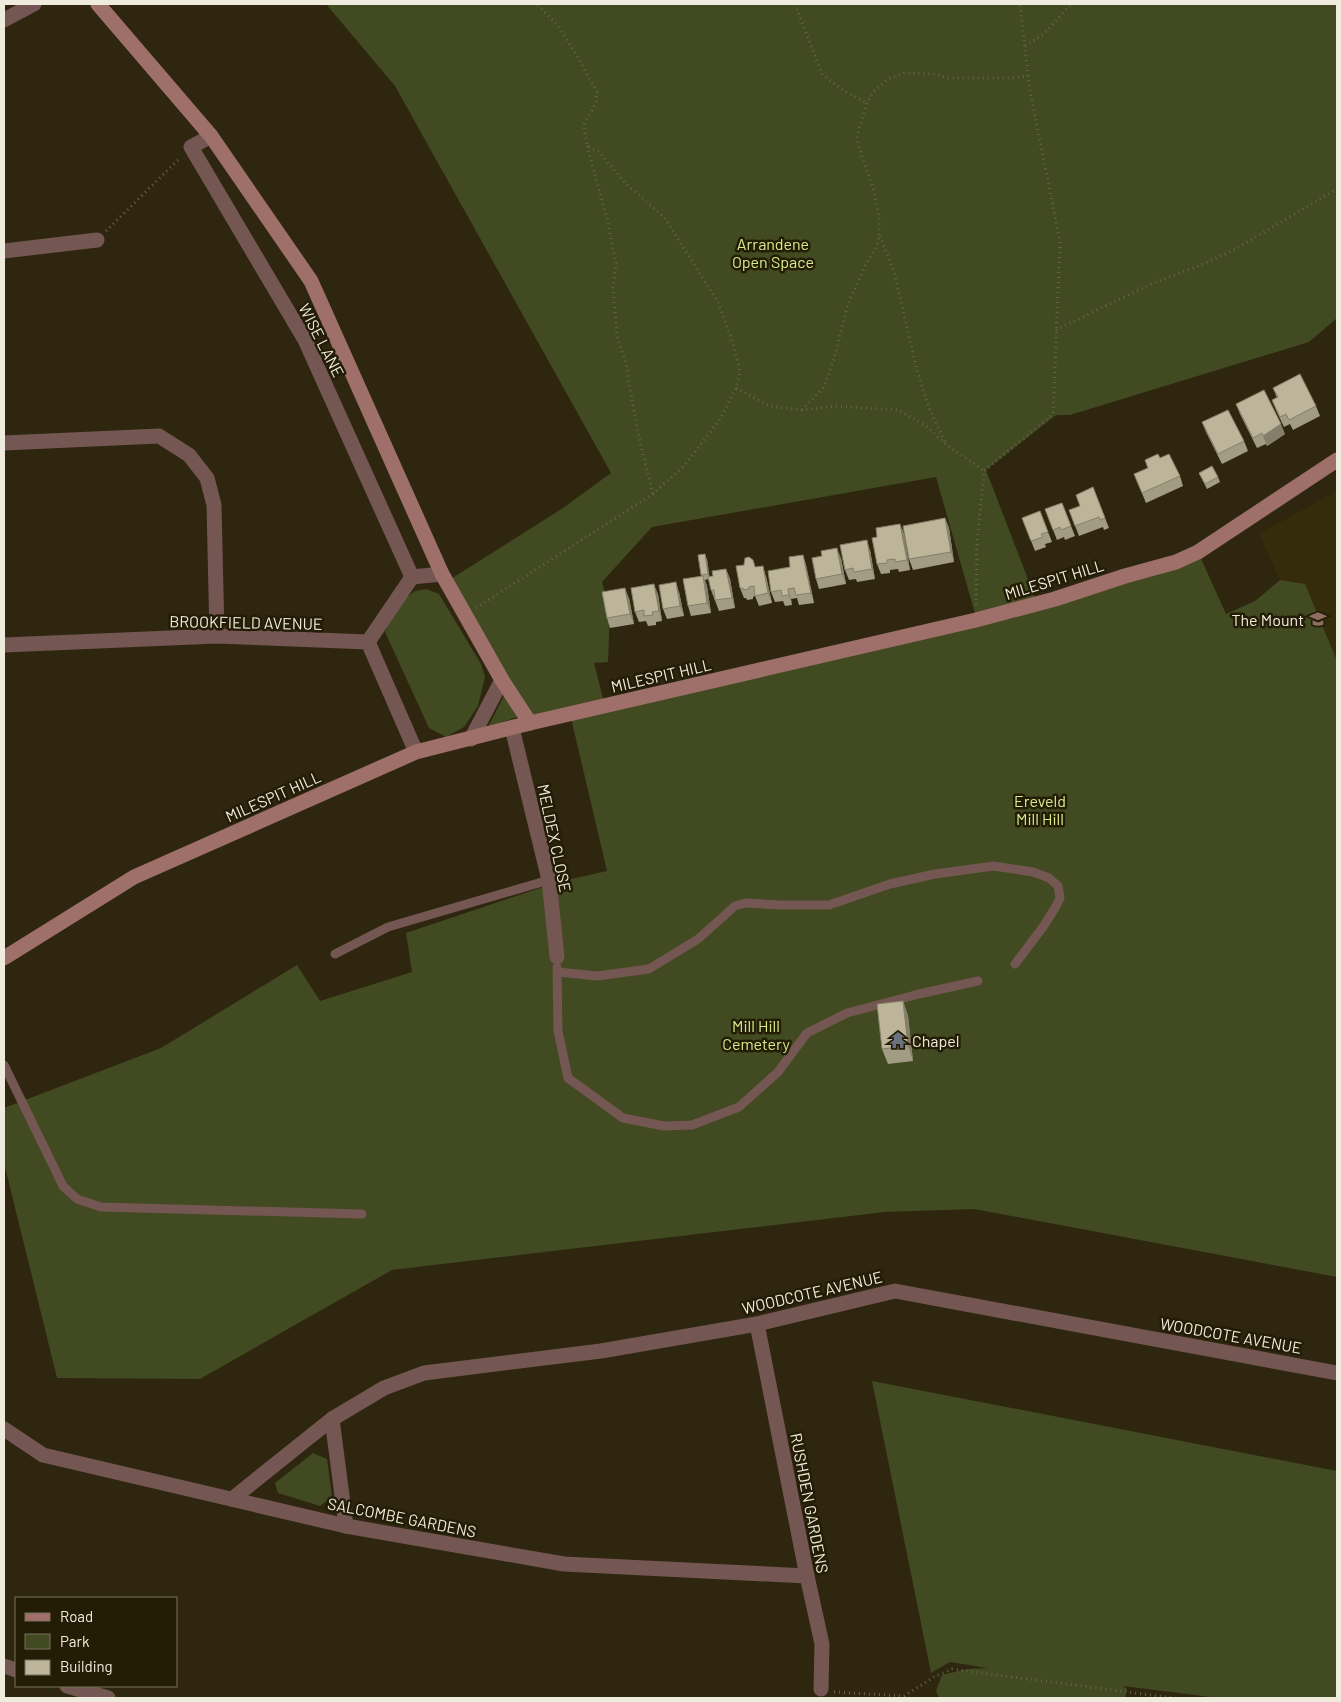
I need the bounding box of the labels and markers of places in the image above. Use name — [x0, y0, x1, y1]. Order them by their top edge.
school or university icon: The Mount — [1308, 609, 1328, 629]
place label: The Mount — [1231, 610, 1304, 629]
temple icon: Chapel — [888, 1030, 908, 1050]
place label: Chapel — [912, 1031, 959, 1050]

